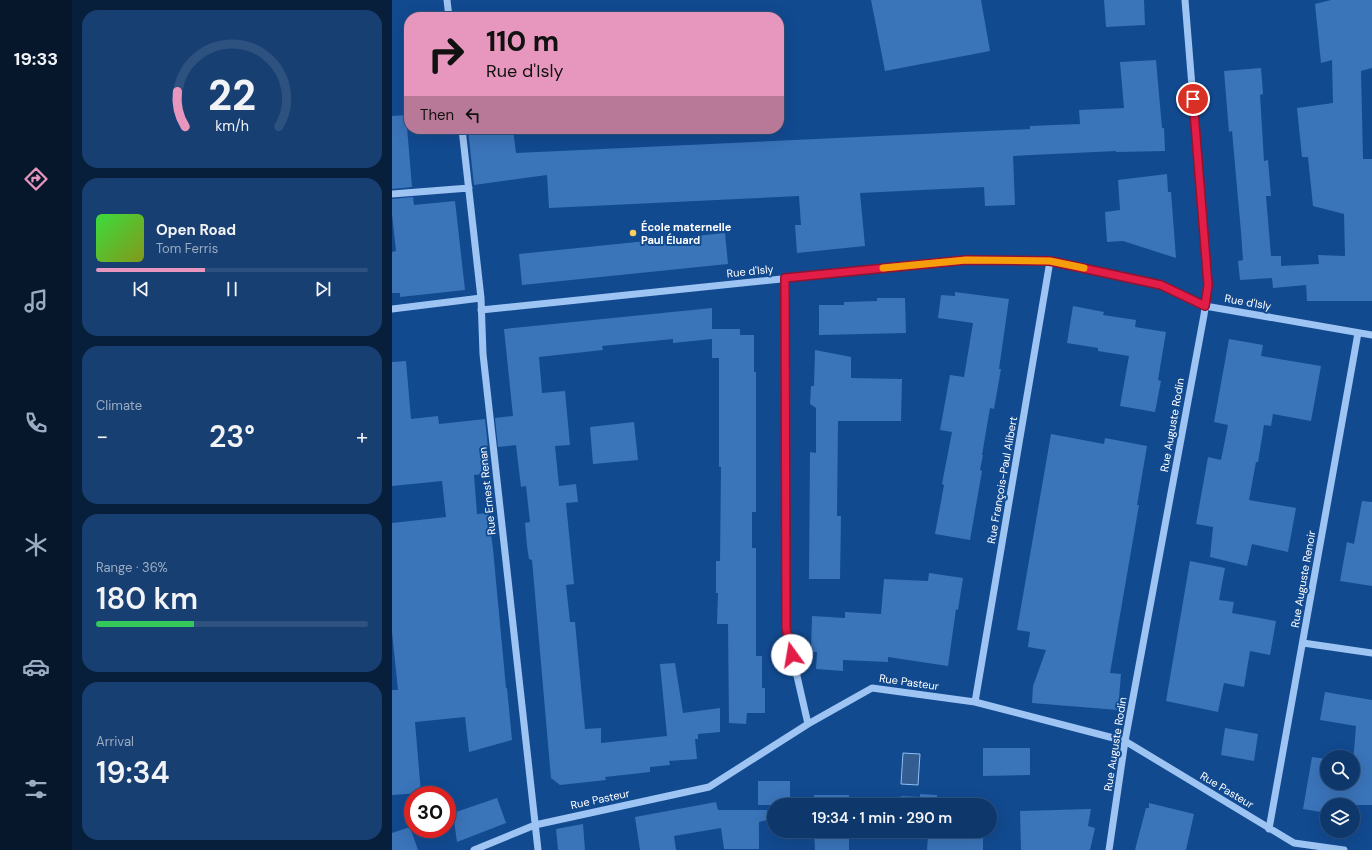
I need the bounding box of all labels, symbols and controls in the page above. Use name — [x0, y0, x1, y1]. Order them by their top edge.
text: 110 m — [486, 23, 559, 60]
icon: right — [420, 28, 472, 80]
text: 19:33 — [14, 47, 58, 71]
text: Rue d'Isly — [486, 59, 563, 83]
text: 22 — [208, 69, 256, 123]
pin — [1176, 82, 1210, 116]
icon: arrive — [1182, 88, 1204, 110]
icon: left — [462, 104, 484, 126]
text: Then — [420, 105, 454, 125]
text: km/h — [215, 117, 249, 135]
icon: directions — [22, 165, 50, 193]
text: Open Road — [156, 220, 236, 240]
place label: École maternelle Paul Éluard — [641, 220, 732, 247]
marker: École maternelle Paul Éluard — [628, 228, 638, 238]
text: Tom Ferris — [156, 240, 218, 257]
street label: Rue d'Isly — [726, 262, 774, 280]
icon: previous — [130, 278, 152, 300]
icon: pause — [221, 278, 243, 300]
icon: next — [312, 278, 334, 300]
icon: music — [22, 287, 50, 315]
street label: Rue d'Isly — [1223, 291, 1273, 313]
street label: Rue Auguste Rodin — [1157, 377, 1187, 473]
text: Climate — [96, 397, 142, 414]
icon: phone — [22, 409, 50, 437]
street label: Rue François-Paul Alibert — [984, 415, 1020, 545]
text: 23° — [209, 417, 255, 456]
text: − — [96, 422, 108, 451]
text: + — [356, 422, 368, 451]
street label: Rue Ernest Renan — [475, 446, 499, 536]
street label: Rue Auguste Renoir — [1288, 529, 1318, 629]
icon: climate — [22, 531, 50, 559]
text: Range · 36% — [96, 559, 168, 576]
text: 180 km — [96, 579, 198, 618]
position arrow — [771, 634, 813, 676]
icon: car — [22, 653, 50, 681]
street label: Rue Pasteur — [878, 671, 940, 693]
street label: Rue Auguste Rodin — [1101, 696, 1129, 792]
text: Arrival — [96, 733, 134, 750]
map controls — [1320, 750, 1360, 838]
button: search — [1320, 750, 1360, 790]
text: 19:34 — [96, 753, 170, 792]
street label: Rue Pasteur — [1198, 769, 1256, 811]
icon: filters — [22, 775, 50, 803]
speed limit sign: 30 — [404, 786, 456, 838]
street label: Rue Pasteur — [569, 786, 631, 812]
button: layers — [1320, 798, 1360, 838]
text: 19:34 · 1 min · 290 m — [812, 808, 952, 828]

